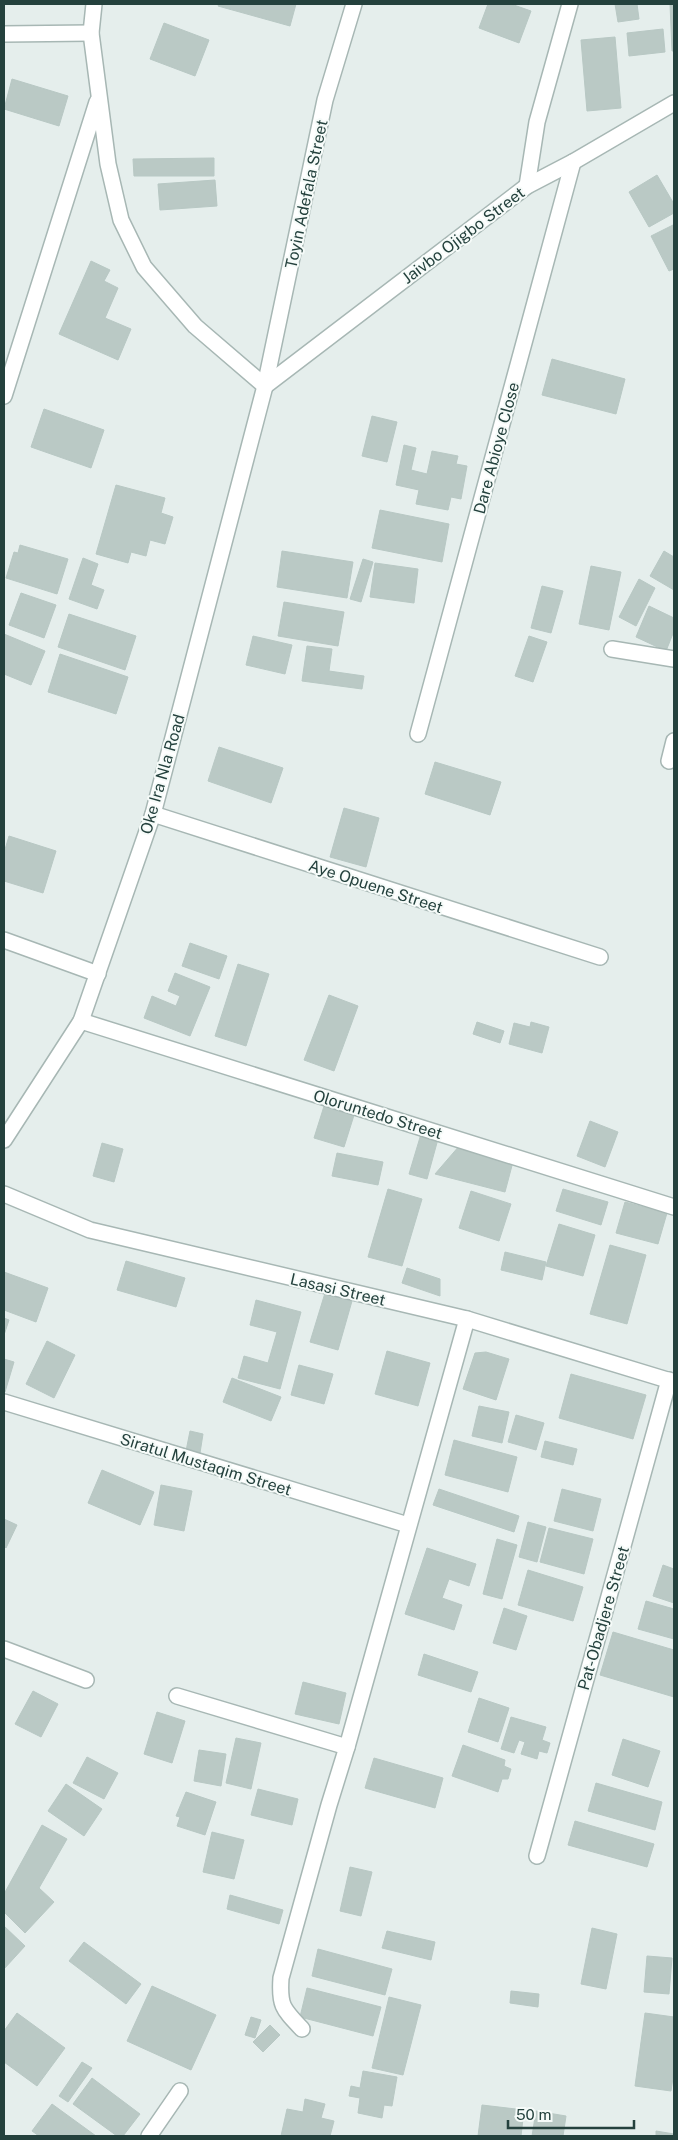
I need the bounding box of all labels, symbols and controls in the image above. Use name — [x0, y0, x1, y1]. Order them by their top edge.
street label: Toyin Adefala Street — [281, 118, 332, 270]
street label: Jaivbo Ojigbo Street — [398, 183, 528, 288]
street label: Dare Abioye Close — [470, 380, 523, 516]
street label: Oke Ira Nla Road — [136, 712, 189, 836]
street label: Aye Opuene Street — [306, 856, 445, 917]
street label: Oloruntedo Street — [311, 1086, 445, 1143]
street label: Lasasi Street — [288, 1269, 387, 1310]
street label: Siratul Mustaqim Street — [118, 1429, 294, 1500]
street label: Pat-Obadjere Street — [574, 1544, 633, 1692]
scale bar — [508, 2098, 634, 2130]
text: 50 m — [516, 2106, 551, 2123]

